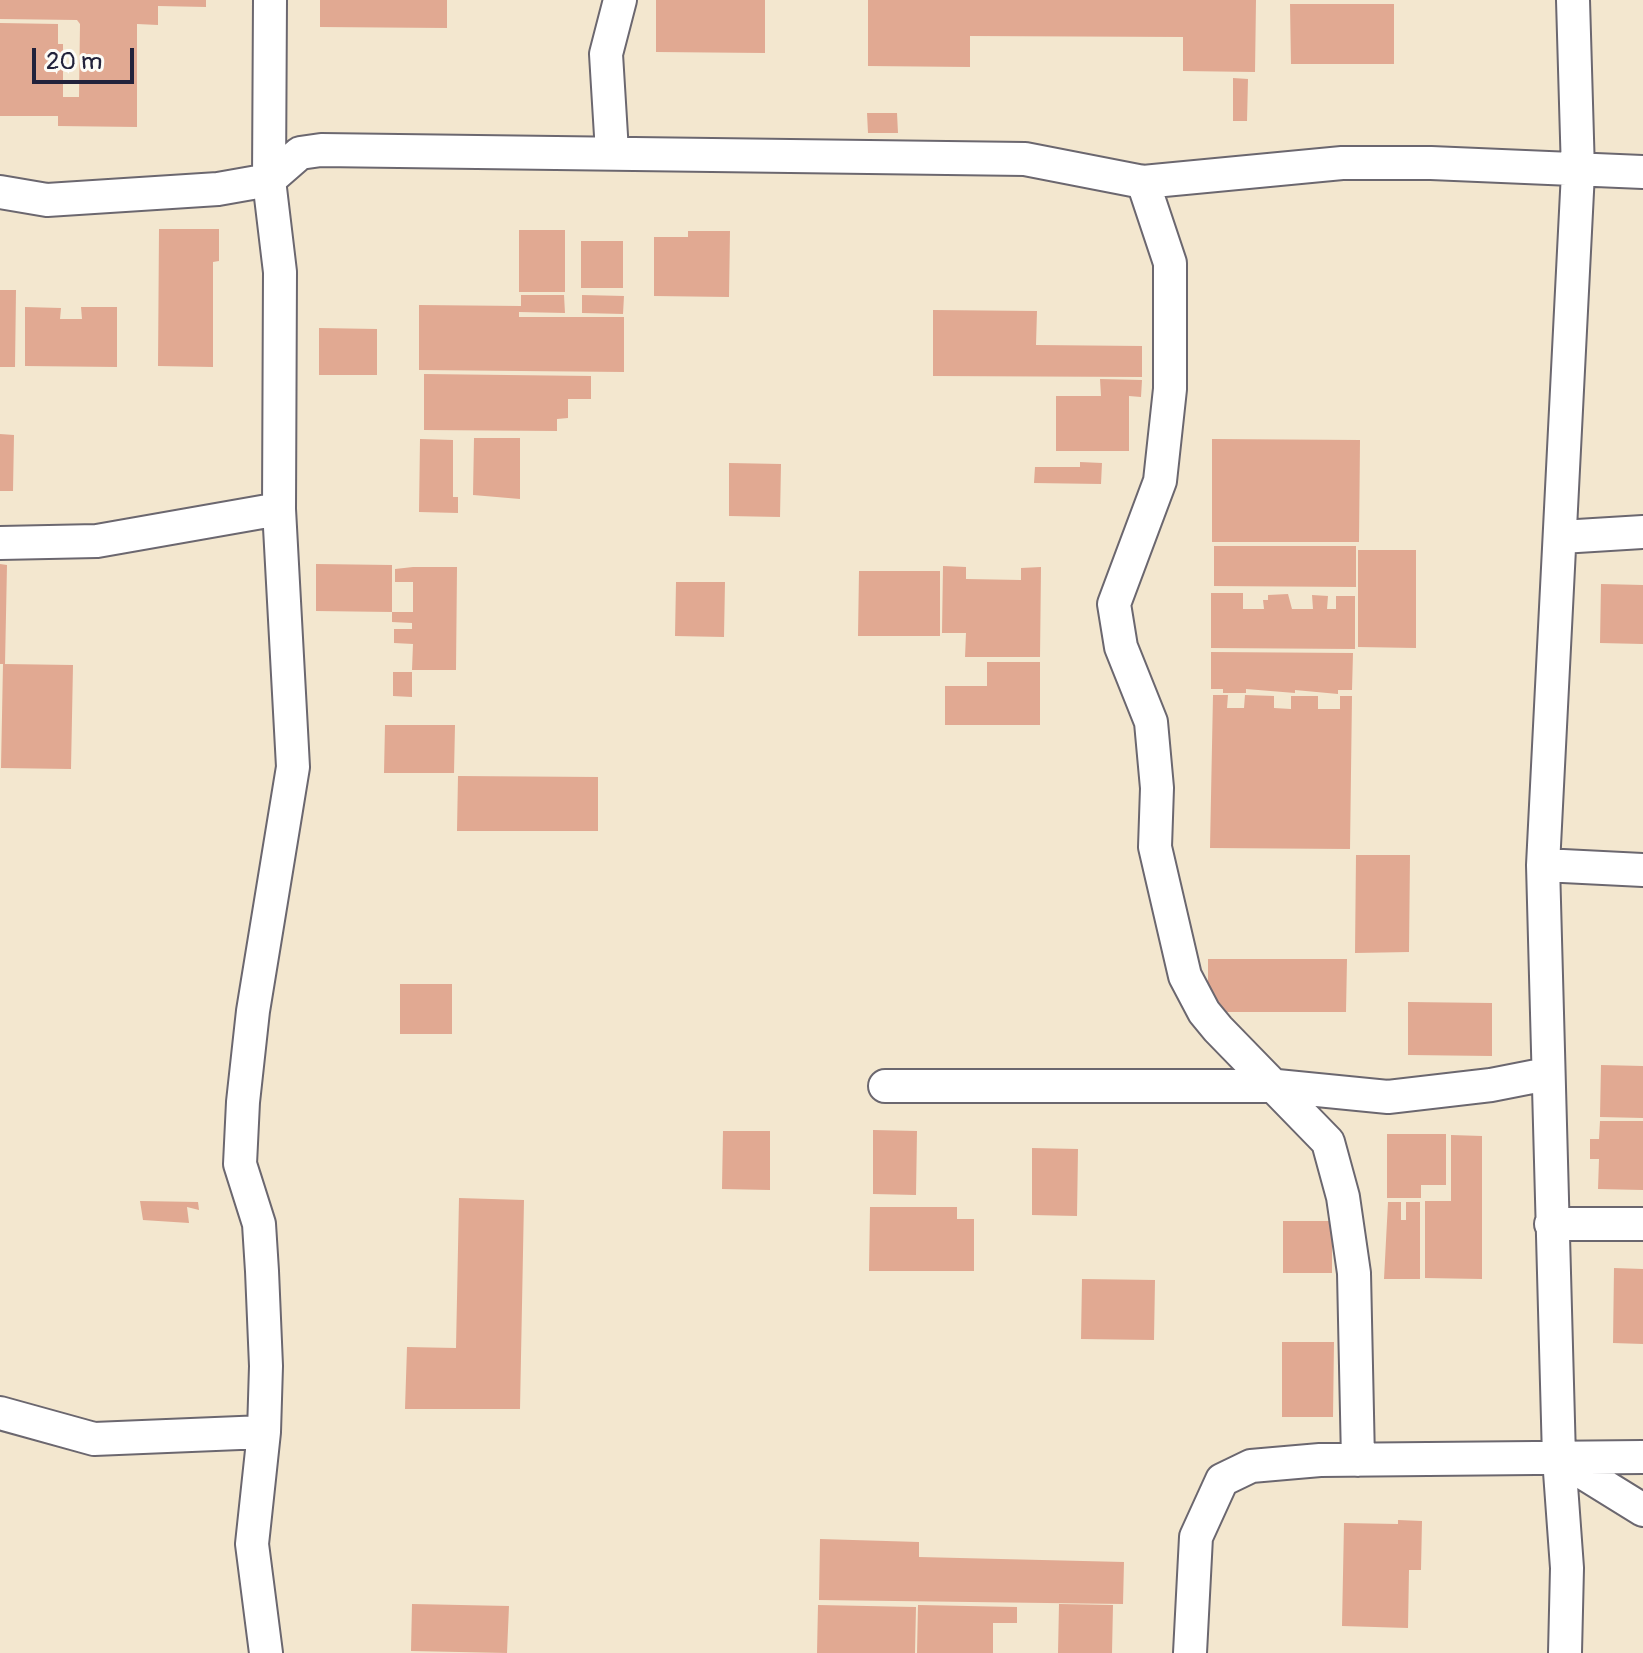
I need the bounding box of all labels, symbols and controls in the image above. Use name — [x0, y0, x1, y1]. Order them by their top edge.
scale bar — [36, 32, 138, 82]
text: 20 m — [46, 47, 102, 76]

